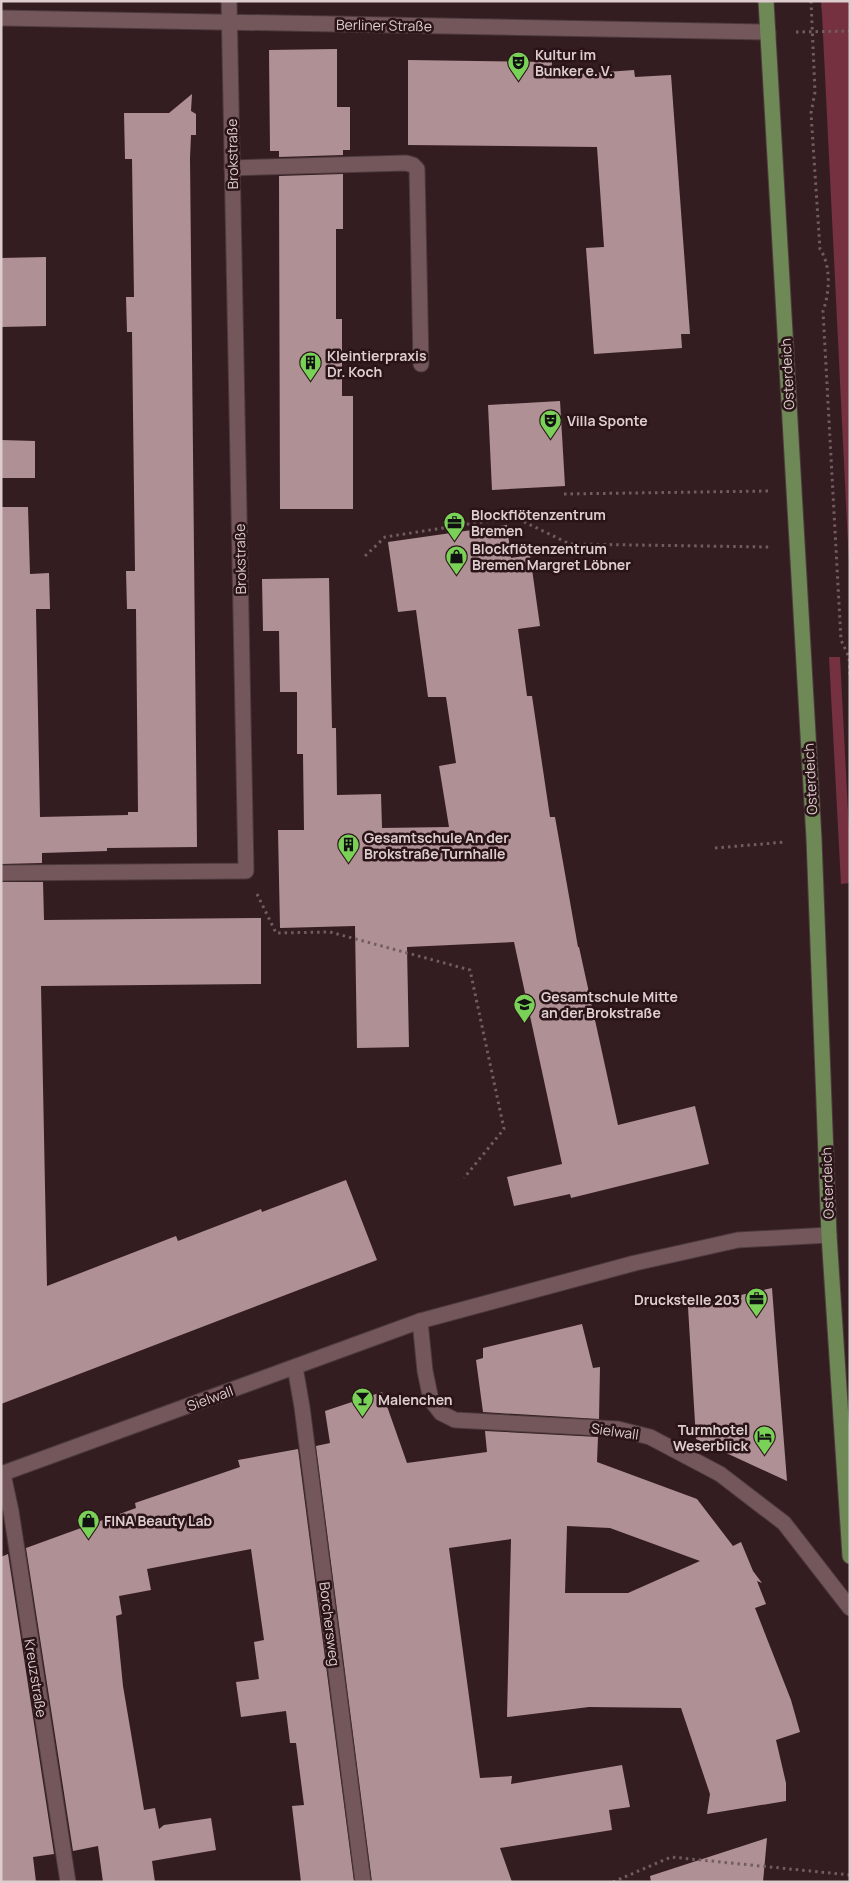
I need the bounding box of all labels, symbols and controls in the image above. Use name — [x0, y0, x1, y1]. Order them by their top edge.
street label: Berliner Straße — [336, 15, 432, 35]
place label: Kultur im Bunker e. V. — [535, 45, 613, 80]
theatre icon: Kultur im Bunker e. V. — [507, 50, 531, 81]
street label: Brokstraße — [222, 119, 242, 189]
street label: Osterdeich — [776, 338, 798, 410]
place label: Kleintierpraxis Dr. Koch — [327, 346, 427, 381]
building icon: Kleintierpraxis Dr. Koch — [299, 351, 323, 382]
theatre icon: Villa Sponte — [539, 408, 563, 439]
place label: Villa Sponte — [567, 411, 648, 430]
place label: Blockflötenzentrum Bremen — [471, 505, 606, 540]
office icon: Blockflötenzentrum Bremen — [443, 510, 467, 541]
street label: Brokstraße — [230, 524, 250, 594]
place label: Blockflötenzentrum Bremen Margret Löbner — [472, 539, 631, 574]
shop icon: Blockflötenzentrum Bremen Margret Löbner — [444, 544, 468, 575]
street label: Osterdeich — [799, 743, 821, 815]
place label: Gesamtschule An der Brokstraße Turnhalle — [364, 828, 509, 863]
building icon: Gesamtschule An der Brokstraße Turnhalle — [336, 833, 360, 864]
place label: Gesamtschule Mitte an der Brokstraße — [541, 987, 678, 1022]
school or university icon: Gesamtschule Mitte an der Brokstraße — [513, 992, 537, 1023]
street label: Osterdeich — [816, 1147, 838, 1219]
office icon: Druckstelle 203 — [744, 1287, 768, 1318]
place label: Druckstelle 203 — [634, 1290, 740, 1309]
street label: Sielwall — [184, 1381, 236, 1415]
bar icon: Malenchen — [350, 1387, 374, 1418]
place label: Malenchen — [378, 1390, 453, 1409]
street label: Sielwall — [590, 1418, 640, 1444]
place label: Turmhotel Weserblick — [673, 1420, 748, 1455]
hotel icon: Turmhotel Weserblick — [752, 1425, 776, 1456]
shop icon: FINA Beauty Lab — [76, 1508, 100, 1539]
place label: FINA Beauty Lab — [104, 1511, 212, 1530]
street label: Borchersweg — [315, 1581, 345, 1667]
street label: Kreuzstraße — [20, 1637, 52, 1719]

